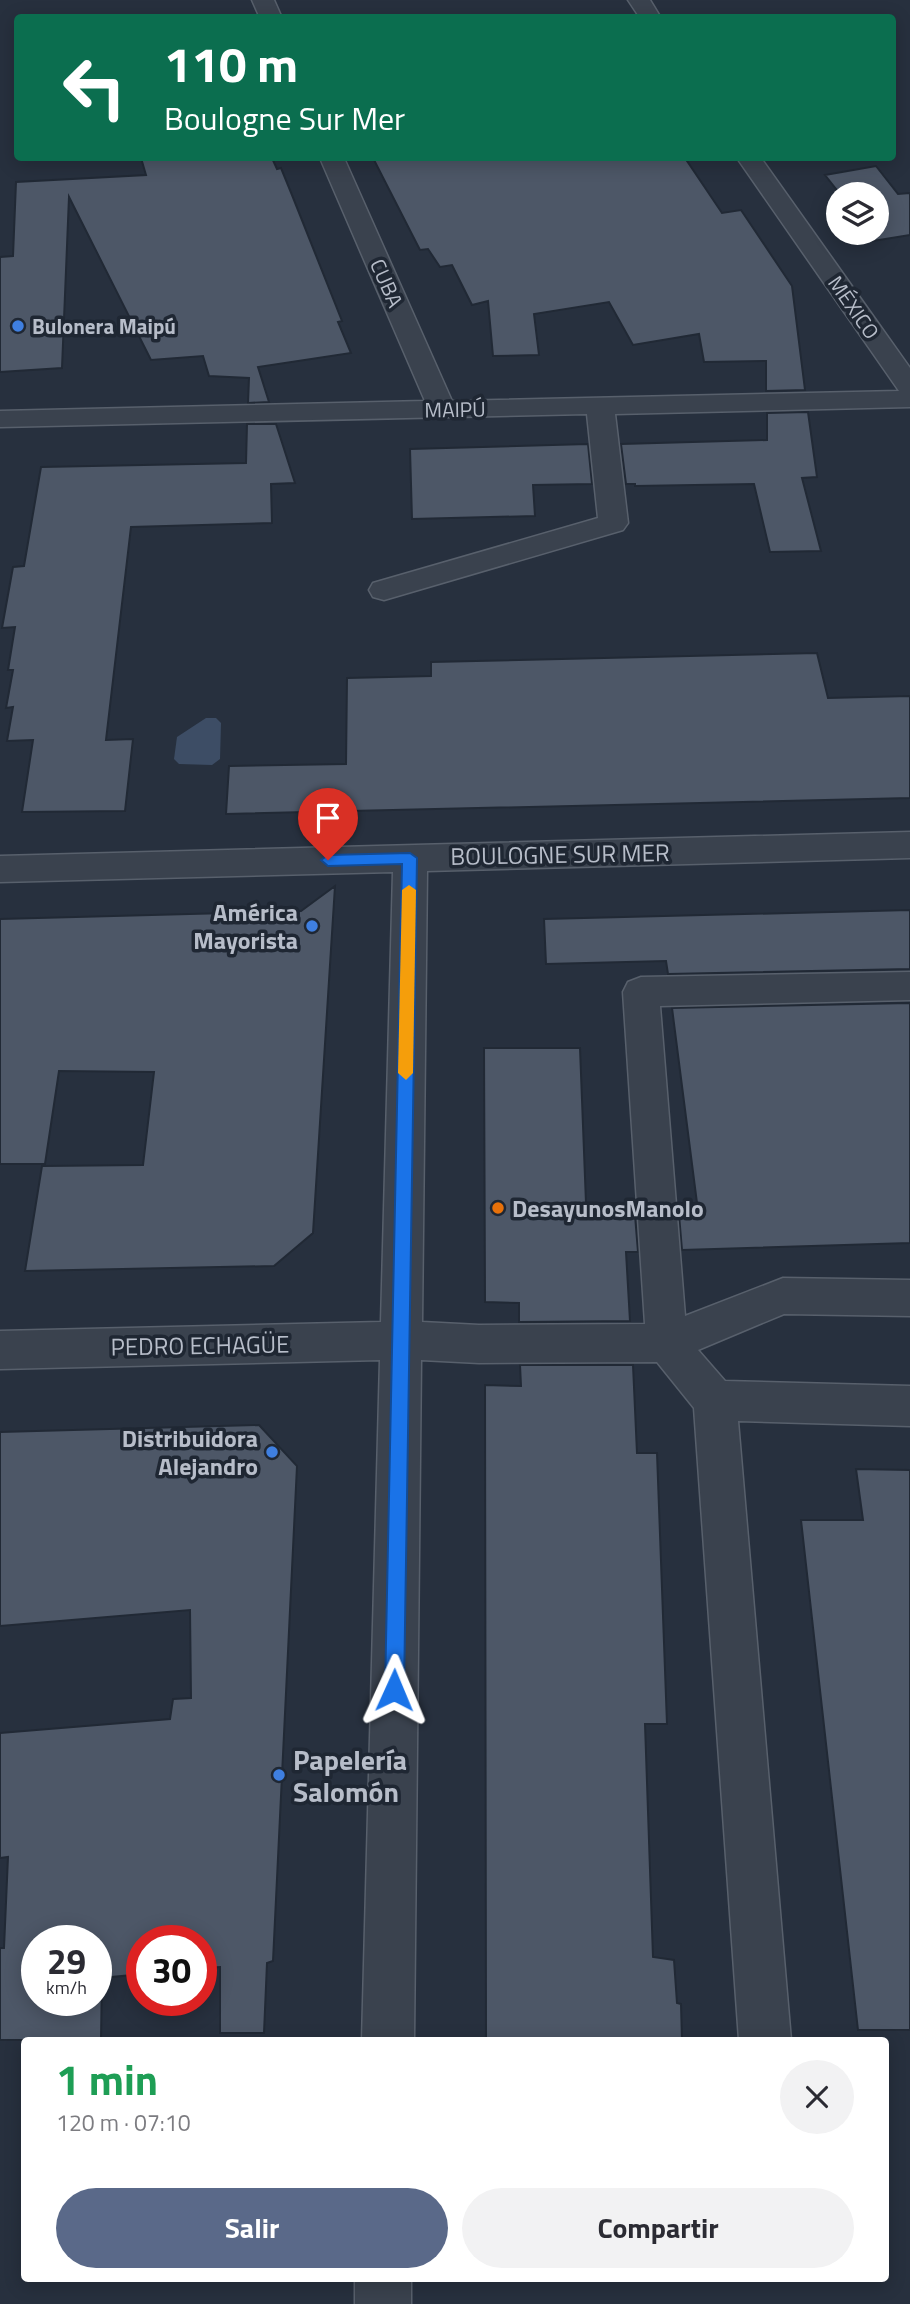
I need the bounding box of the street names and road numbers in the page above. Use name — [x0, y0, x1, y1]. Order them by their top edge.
street label: CUBA — [362, 254, 412, 313]
street label: MÉXICO — [820, 269, 888, 345]
street label: MAIPÚ — [424, 392, 486, 426]
street label: BOULOGNE SUR MER — [450, 834, 670, 874]
street label: PEDRO ECHAGÜE — [110, 1325, 290, 1365]

